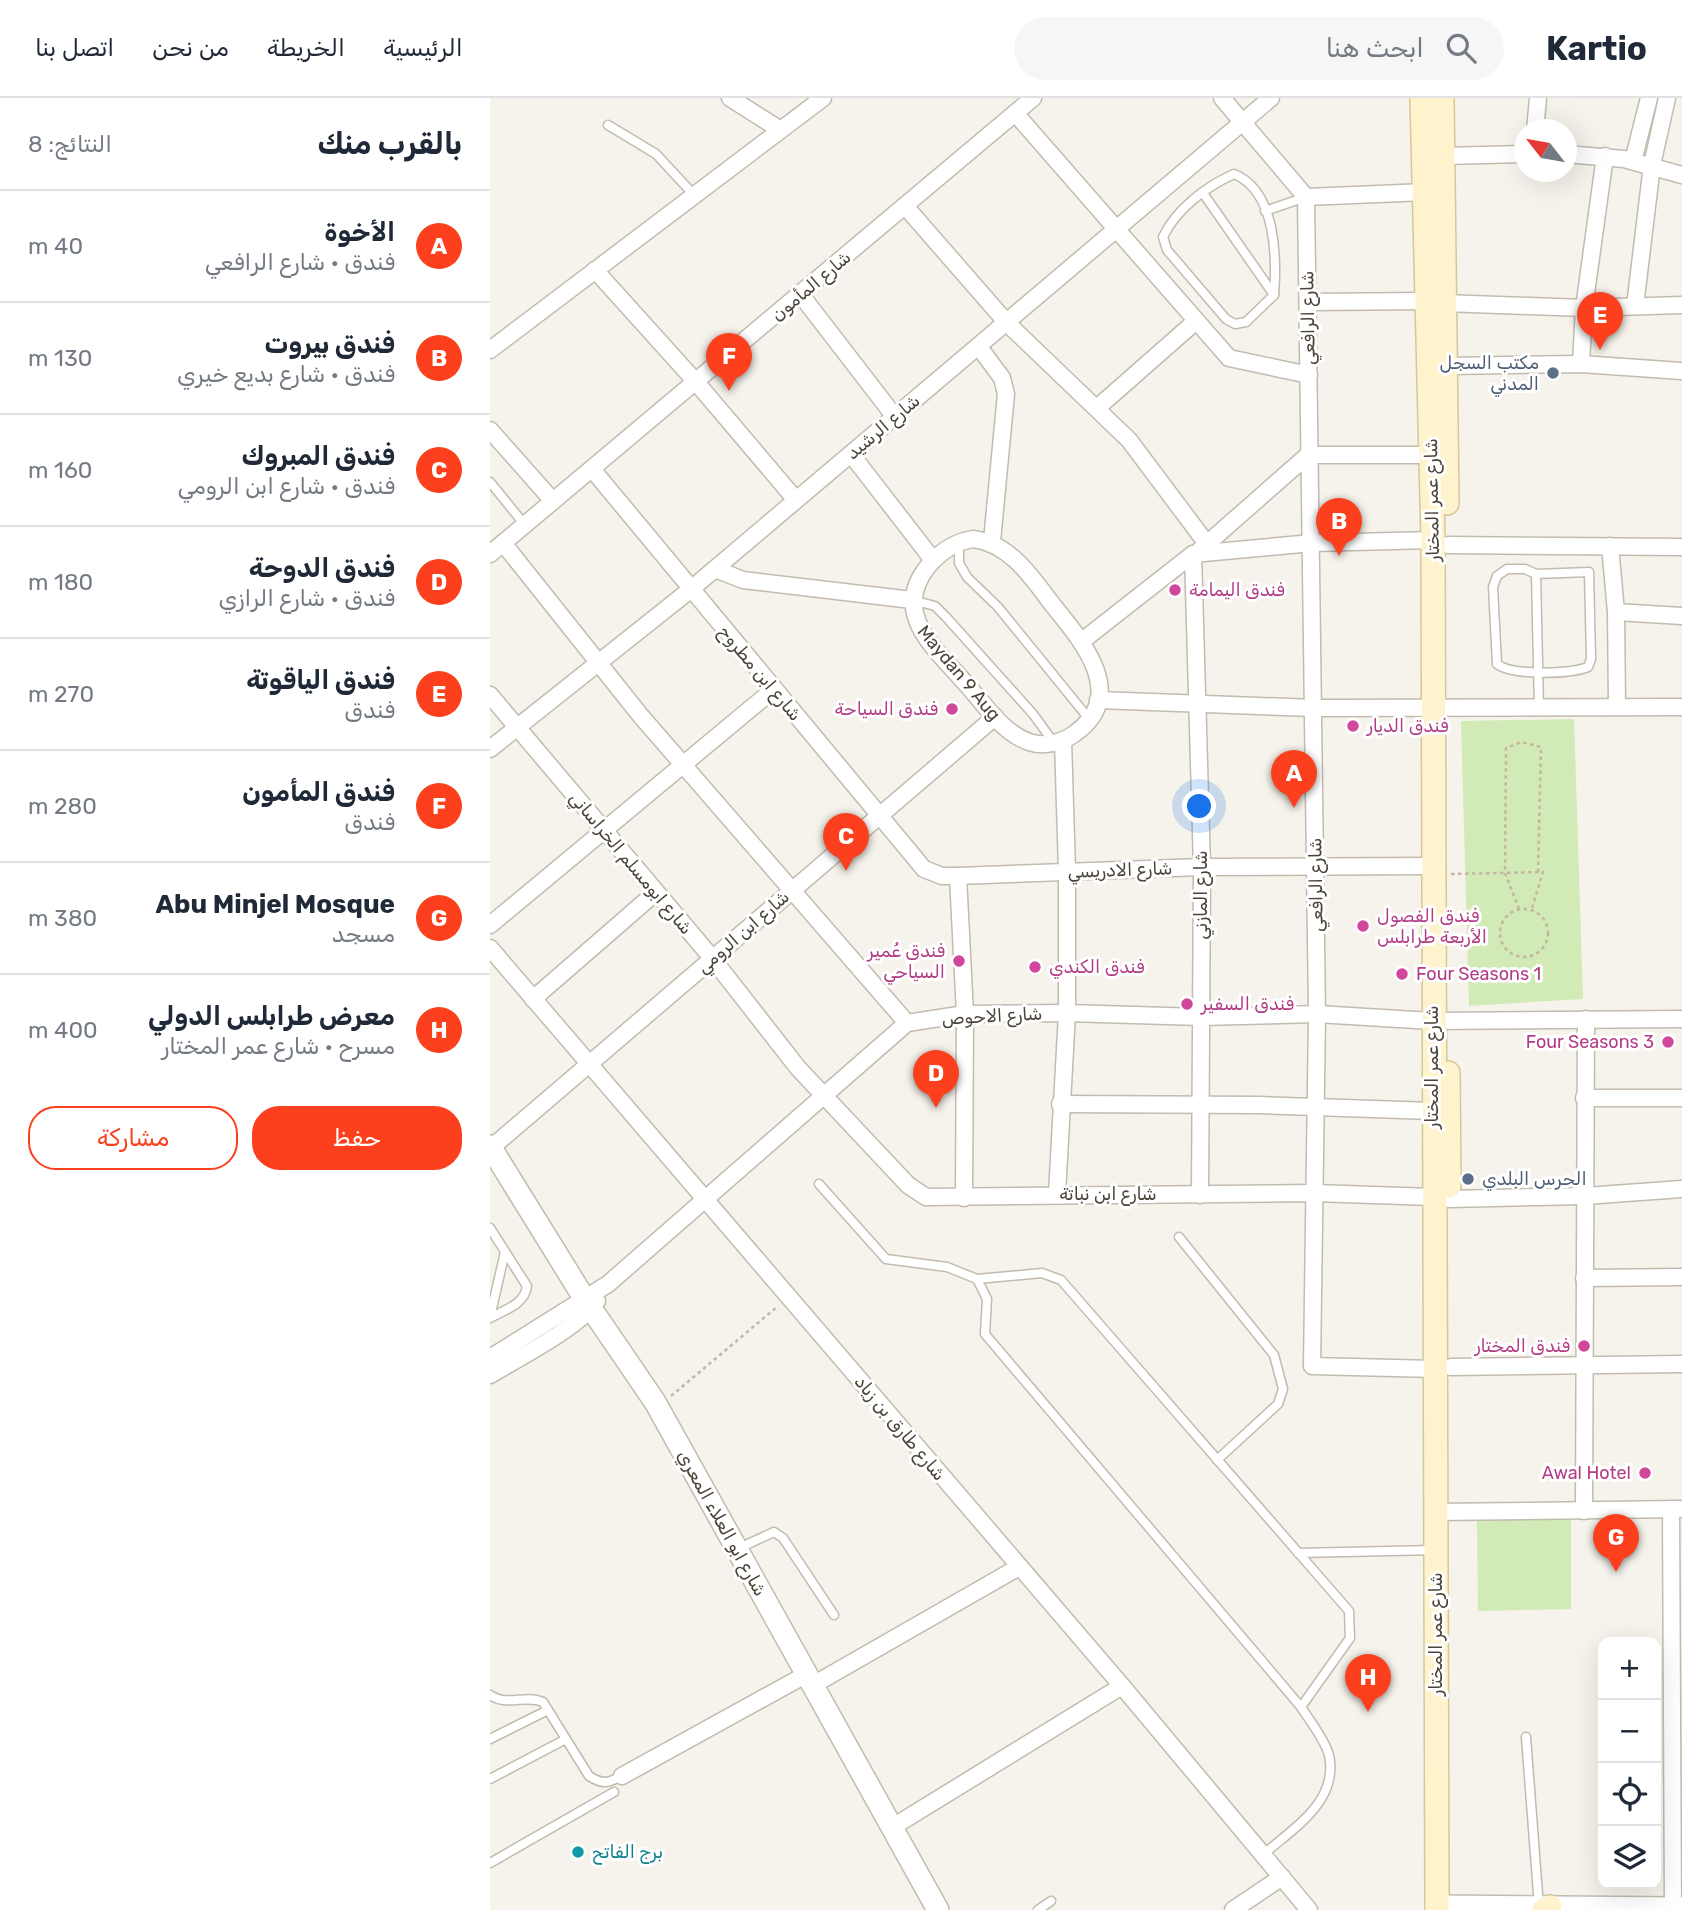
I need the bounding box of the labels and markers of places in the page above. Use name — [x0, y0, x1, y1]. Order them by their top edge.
pin: E — [1577, 292, 1623, 350]
pin: F — [706, 333, 752, 391]
place label: مكتب السجل المدني — [1439, 352, 1539, 397]
marker: مكتب السجل المدني — [1545, 365, 1561, 381]
pin: B — [1316, 498, 1362, 556]
place label: فندق اليمامة — [1189, 579, 1285, 601]
marker: فندق اليمامة — [1167, 582, 1183, 598]
place label: فندق السياحة — [835, 698, 938, 720]
marker: فندق السياحة — [944, 701, 960, 717]
place label: فندق الديار — [1366, 715, 1448, 737]
marker: فندق الديار — [1345, 718, 1361, 734]
pin: A — [1271, 750, 1317, 808]
pin: C — [823, 813, 869, 871]
place label: فندق الفصول الأربعة طرابلس — [1377, 905, 1487, 948]
marker: فندق الفصول الأربعة طرابلس — [1355, 918, 1371, 934]
place label: فندق عُُمير السياحي — [866, 940, 945, 985]
marker: فندق عُُمير السياحي — [951, 953, 967, 969]
place label: فندق الكندي — [1049, 956, 1144, 979]
marker: فندق الكندي — [1027, 959, 1043, 975]
place label: Four Seasons 1 — [1416, 963, 1541, 985]
marker: Four Seasons 1 — [1394, 966, 1410, 982]
place label: فندق السفير — [1200, 993, 1294, 1015]
marker: فندق السفير — [1179, 996, 1195, 1012]
place label: Four Seasons 3 — [1526, 1031, 1654, 1053]
marker: Four Seasons 3 — [1660, 1034, 1676, 1050]
pin: D — [913, 1050, 959, 1108]
place label: الحرس البلدي — [1482, 1168, 1587, 1191]
marker: الحرس البلدي — [1460, 1171, 1476, 1187]
place label: فندق المختار — [1474, 1335, 1570, 1357]
marker: فندق المختار — [1576, 1338, 1592, 1354]
place label: Awal Hotel — [1542, 1462, 1631, 1484]
marker: Awal Hotel — [1637, 1465, 1653, 1481]
pin: G — [1593, 1514, 1639, 1572]
pin: H — [1345, 1654, 1391, 1712]
place label: برج الفاتح — [592, 1841, 663, 1865]
marker: برج الفاتح — [570, 1844, 586, 1860]

